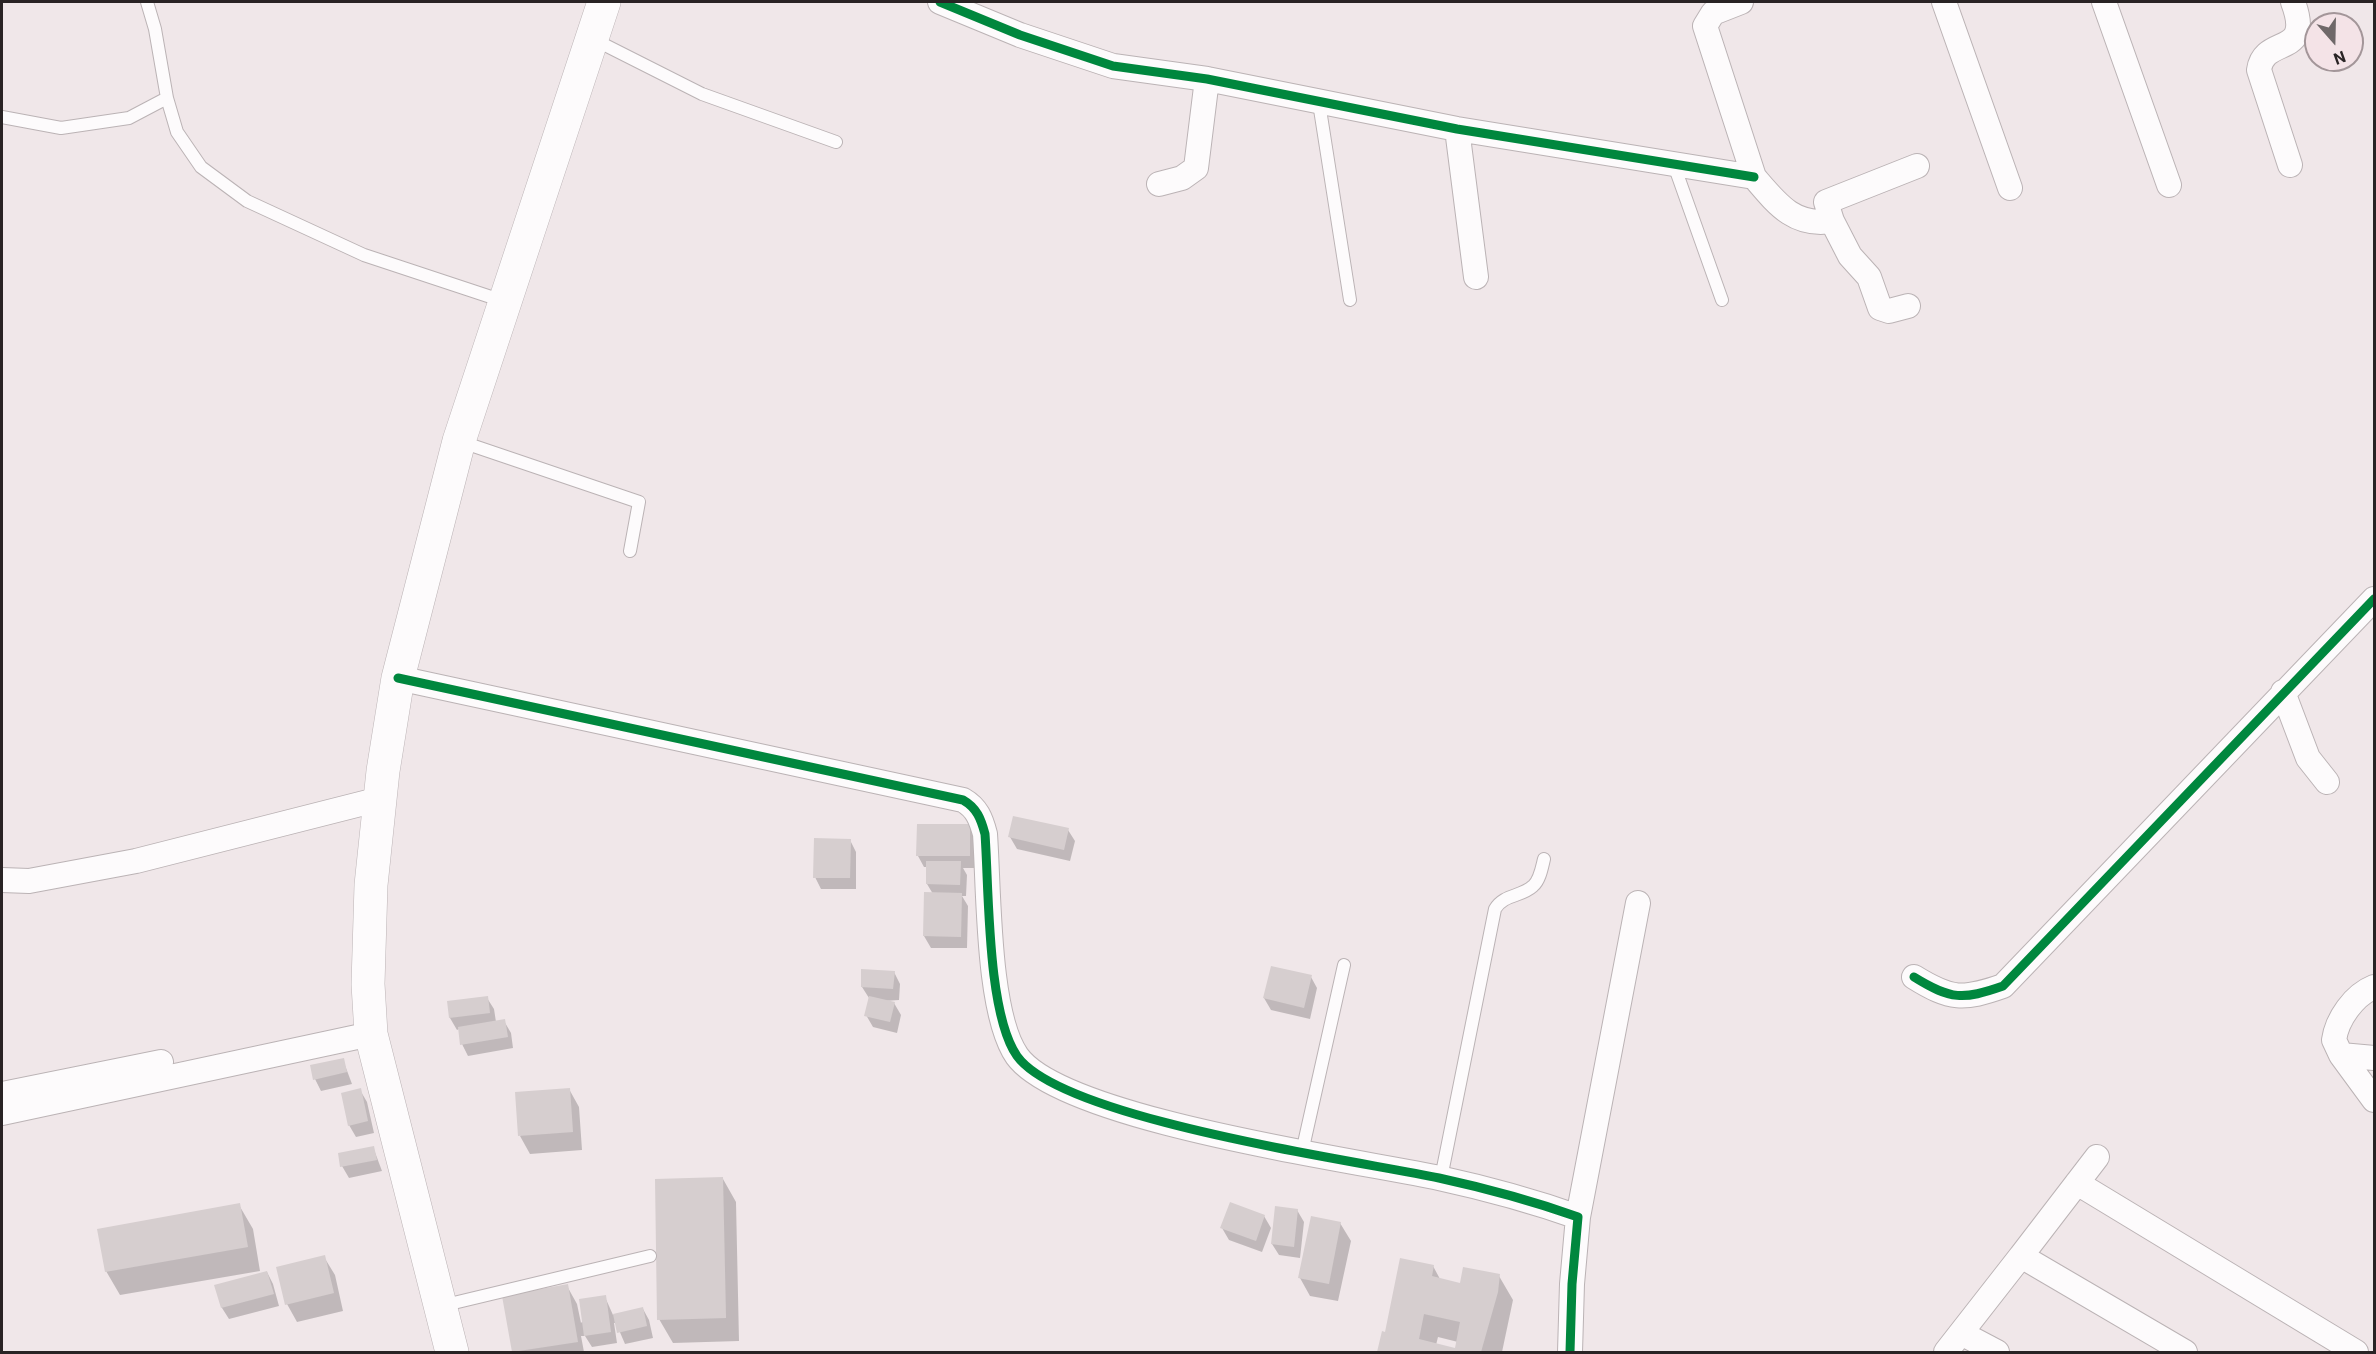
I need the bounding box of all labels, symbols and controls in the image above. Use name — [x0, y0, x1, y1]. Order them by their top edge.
north arrow — [2304, 12, 2364, 72]
text: N — [2331, 47, 2348, 68]

